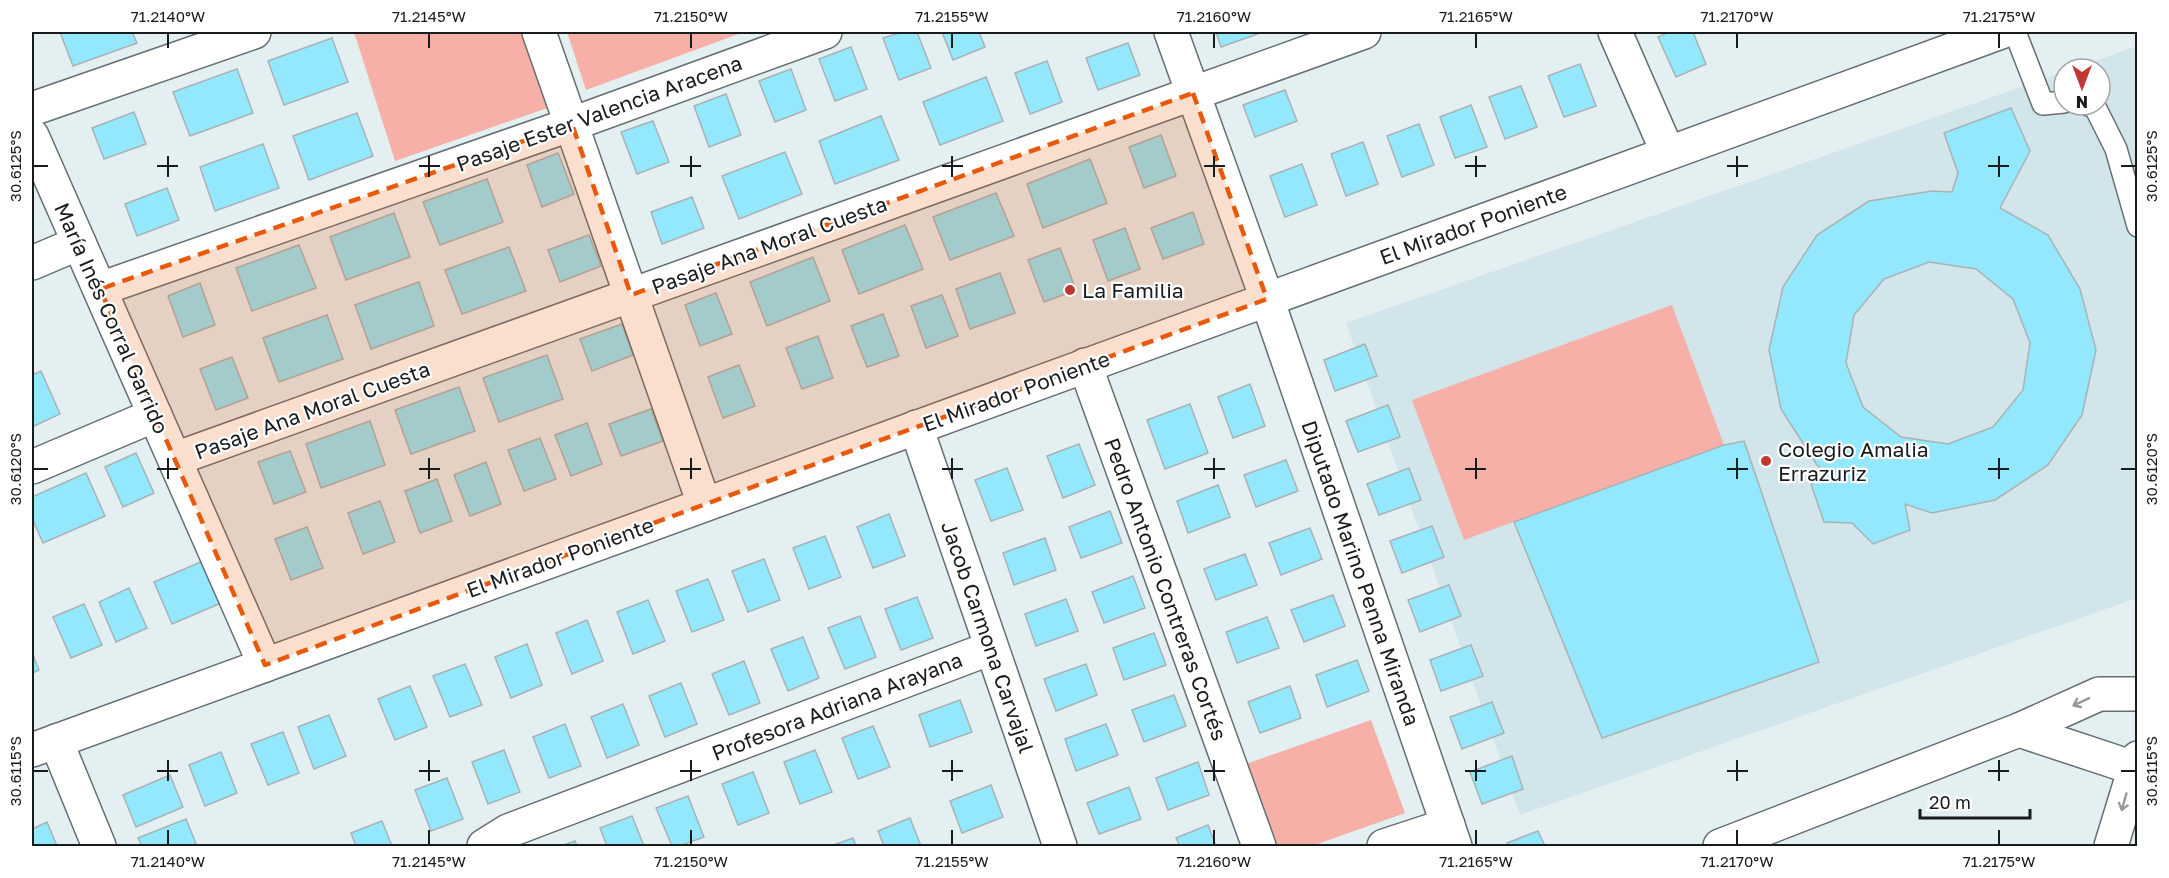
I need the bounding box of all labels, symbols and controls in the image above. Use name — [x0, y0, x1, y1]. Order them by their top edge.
text: 71.2140°W — [131, 7, 205, 25]
text: 71.2145°W — [392, 7, 466, 25]
text: 71.2150°W — [654, 7, 728, 25]
text: 71.2155°W — [915, 7, 989, 25]
text: 71.2160°W — [1177, 7, 1251, 25]
text: 71.2165°W — [1439, 7, 1513, 25]
text: 71.2170°W — [1700, 7, 1774, 25]
text: 71.2175°W — [1963, 7, 2035, 25]
street label: Pasaje Ester Valencia Aracena — [453, 49, 745, 177]
north arrow — [2052, 57, 2112, 117]
text: N — [2076, 92, 2088, 112]
text: 30.6125°S — [6, 130, 24, 202]
text: 30.6125°S — [2142, 130, 2160, 202]
street label: El Mirador Poniente — [1376, 178, 1570, 270]
street label: Pasaje Ana Moral Cuesta — [648, 190, 890, 300]
street label: María Inés Corral Garrido — [49, 199, 175, 437]
place label: La Familia — [1082, 277, 1184, 303]
marker: La Familia — [1063, 283, 1077, 297]
street label: El Mirador Poniente — [919, 345, 1113, 437]
street label: Pasaje Ana Moral Cuesta — [191, 355, 433, 465]
street label: Diputado Marino Penna Miranda — [1296, 417, 1426, 729]
text: 30.6120°S — [6, 433, 24, 505]
text: 30.6120°S — [2142, 433, 2160, 505]
street label: Pedro Antonio Contreras Cortés — [1099, 434, 1233, 744]
place label: Colegio Amalia Errazuriz — [1778, 436, 1929, 486]
marker: Colegio Amalia Errazuriz — [1759, 454, 1773, 468]
street label: El Mirador Poniente — [463, 511, 657, 603]
street label: Jacob Carmona Carvajal — [936, 518, 1040, 756]
street label: Profesora Adriana Arayana — [708, 646, 966, 766]
one-way arrow — [2072, 697, 2090, 708]
text: 30.6115°S — [6, 736, 24, 806]
text: 30.6115°S — [2142, 736, 2160, 806]
scale bar — [1920, 782, 2030, 820]
text: 20 m — [1929, 791, 1971, 813]
one-way arrow — [2118, 792, 2129, 811]
text: 71.2140°W — [131, 852, 205, 870]
text: 71.2145°W — [392, 852, 466, 870]
text: 71.2150°W — [654, 852, 728, 870]
text: 71.2155°W — [915, 852, 989, 870]
text: 71.2160°W — [1177, 852, 1251, 870]
text: 71.2165°W — [1439, 852, 1513, 870]
text: 71.2170°W — [1700, 852, 1774, 870]
text: 71.2175°W — [1963, 852, 2035, 870]

